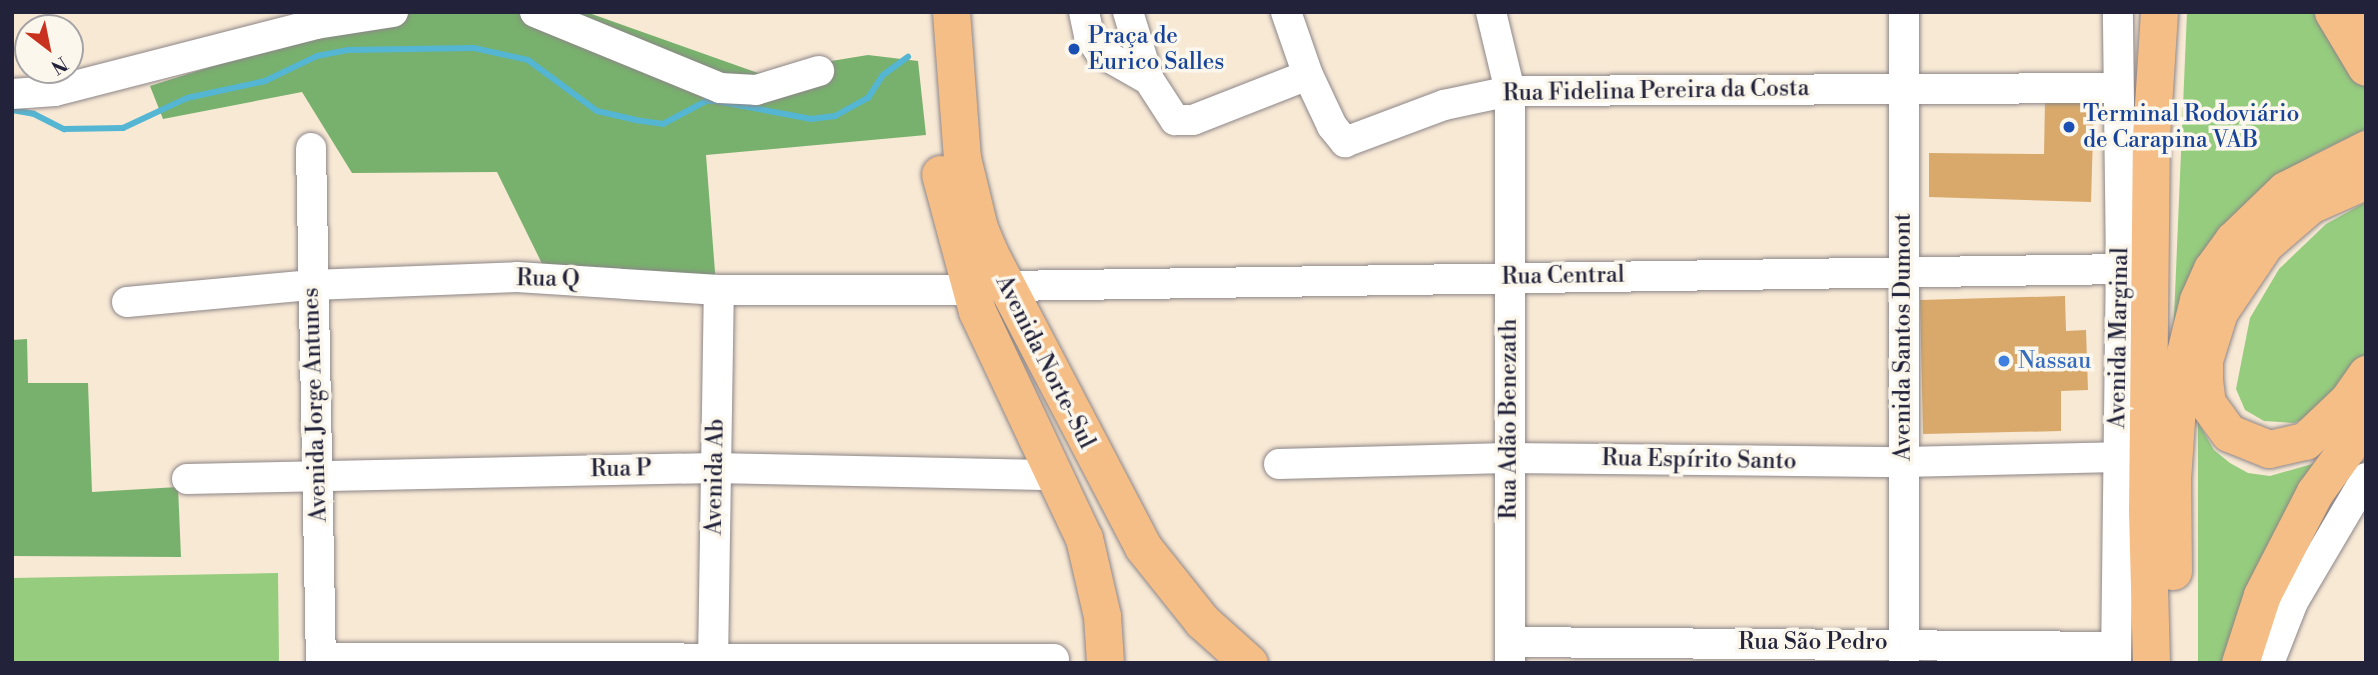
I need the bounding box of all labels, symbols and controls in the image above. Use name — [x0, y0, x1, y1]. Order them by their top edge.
north arrow — [14, 14, 84, 84]
place label: Praça de Eurico Salles — [1088, 22, 1224, 76]
marker: Praça de Eurico Salles — [1066, 41, 1082, 57]
text: N — [46, 51, 72, 79]
street label: Rua Fidelina Pereira da Costa — [1502, 75, 1810, 107]
place label: Terminal Rodoviário de Carapina VAB — [2083, 100, 2299, 154]
marker: Terminal Rodoviário de Carapina VAB — [2061, 119, 2077, 135]
street label: Avenida Santos Dumont — [1889, 213, 1917, 461]
street label: Avenida Marginal — [2104, 247, 2134, 429]
street label: Rua Central — [1501, 261, 1625, 291]
street label: Rua Q — [516, 265, 580, 293]
street label: Avenida Norte-Sul — [989, 271, 1101, 453]
street label: Avenida Jorge Antunes — [297, 287, 333, 523]
street label: Rua Adão Benezath — [1495, 318, 1523, 520]
place label: Nassau — [2018, 347, 2091, 375]
marker: Nassau — [1996, 353, 2012, 369]
street label: Avenida Ab — [700, 418, 730, 536]
street label: Rua Espírito Santo — [1601, 445, 1797, 475]
street label: Rua P — [590, 455, 652, 483]
street label: Rua São Pedro — [1738, 628, 1888, 656]

